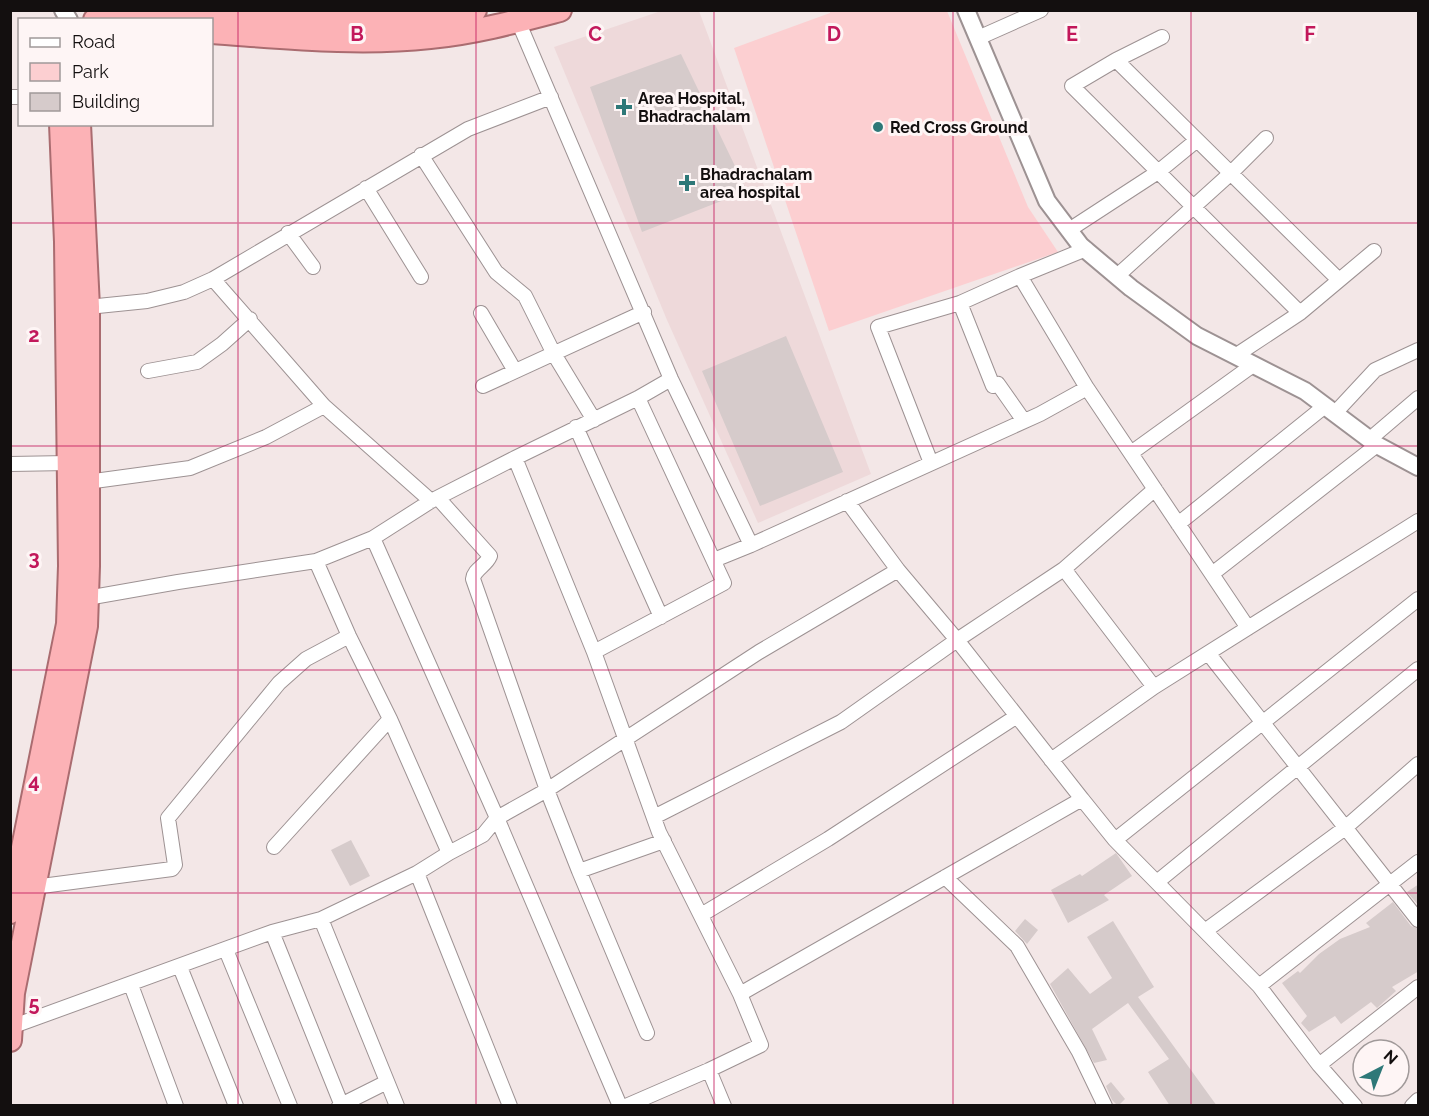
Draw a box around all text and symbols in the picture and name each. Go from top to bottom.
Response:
legend [18,18,213,126]
text: B [350,22,364,46]
text: C [588,22,602,46]
text: D [827,22,841,46]
text: E [1066,22,1078,46]
text: F [1304,22,1316,46]
text: Road [72,31,115,52]
text: Park [72,61,109,82]
place label: Area Hospital, Bhadrachalam [638,89,750,126]
text: Building [72,91,140,112]
marker: Area Hospital, Bhadrachalam [615,98,633,116]
place label: Red Cross Ground [890,118,1028,137]
marker: Red Cross Ground [871,120,885,134]
place label: Bhadrachalam area hospital [700,165,812,202]
marker: Bhadrachalam area hospital [678,174,696,192]
text: 2 [28,323,40,347]
text: 3 [28,546,40,570]
text: 4 [28,769,40,793]
text: 5 [28,992,40,1016]
north arrow [1351,1038,1411,1098]
text: N [1380,1046,1402,1068]

